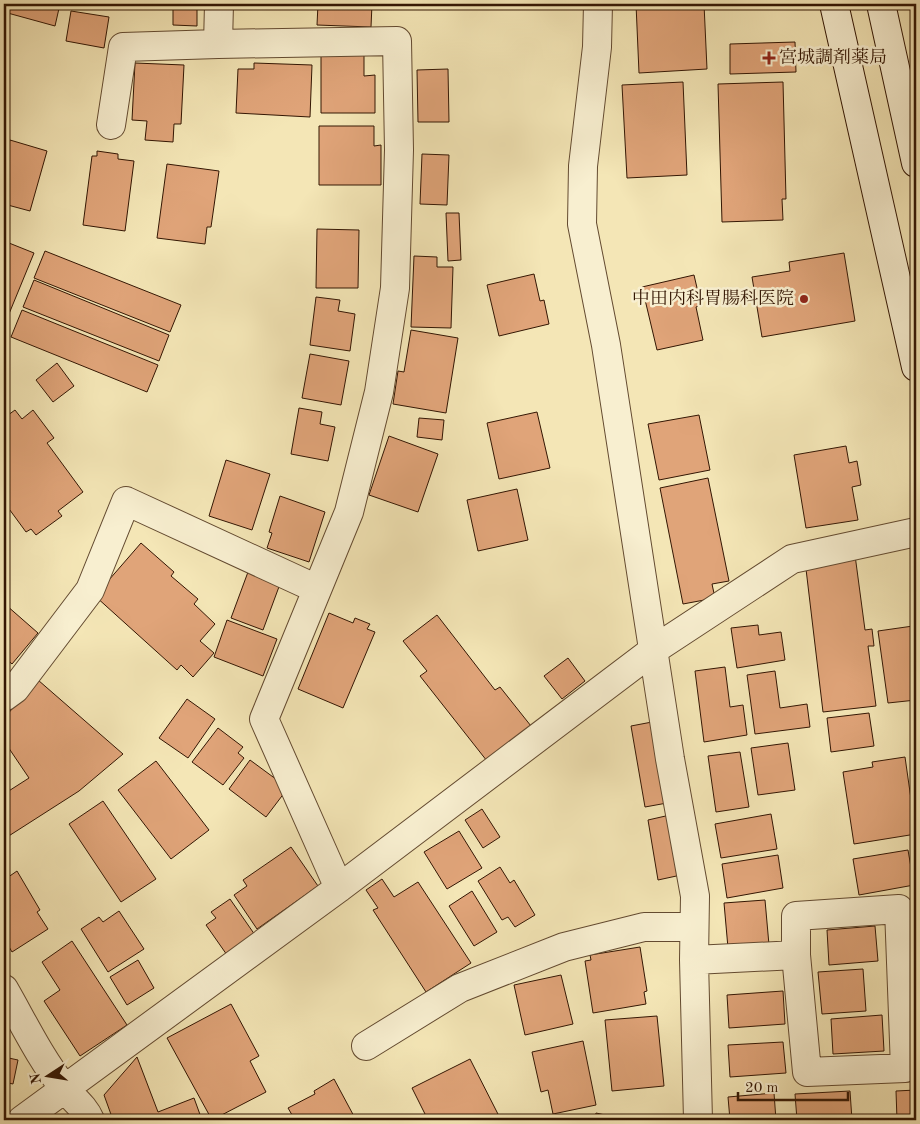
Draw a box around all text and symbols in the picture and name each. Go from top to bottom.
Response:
place label: 宮城調剤薬局 [779,47,887,67]
marker: 宮城調剤薬局 [763,52,775,64]
place label: 中田内科胃腸科医院 [632,288,794,308]
marker: 中田内科胃腸科医院 [798,293,810,305]
north arrow [22,1052,72,1102]
scale bar [738,1069,848,1101]
text: N [28,1072,44,1085]
text: 20 m [745,1081,779,1096]

